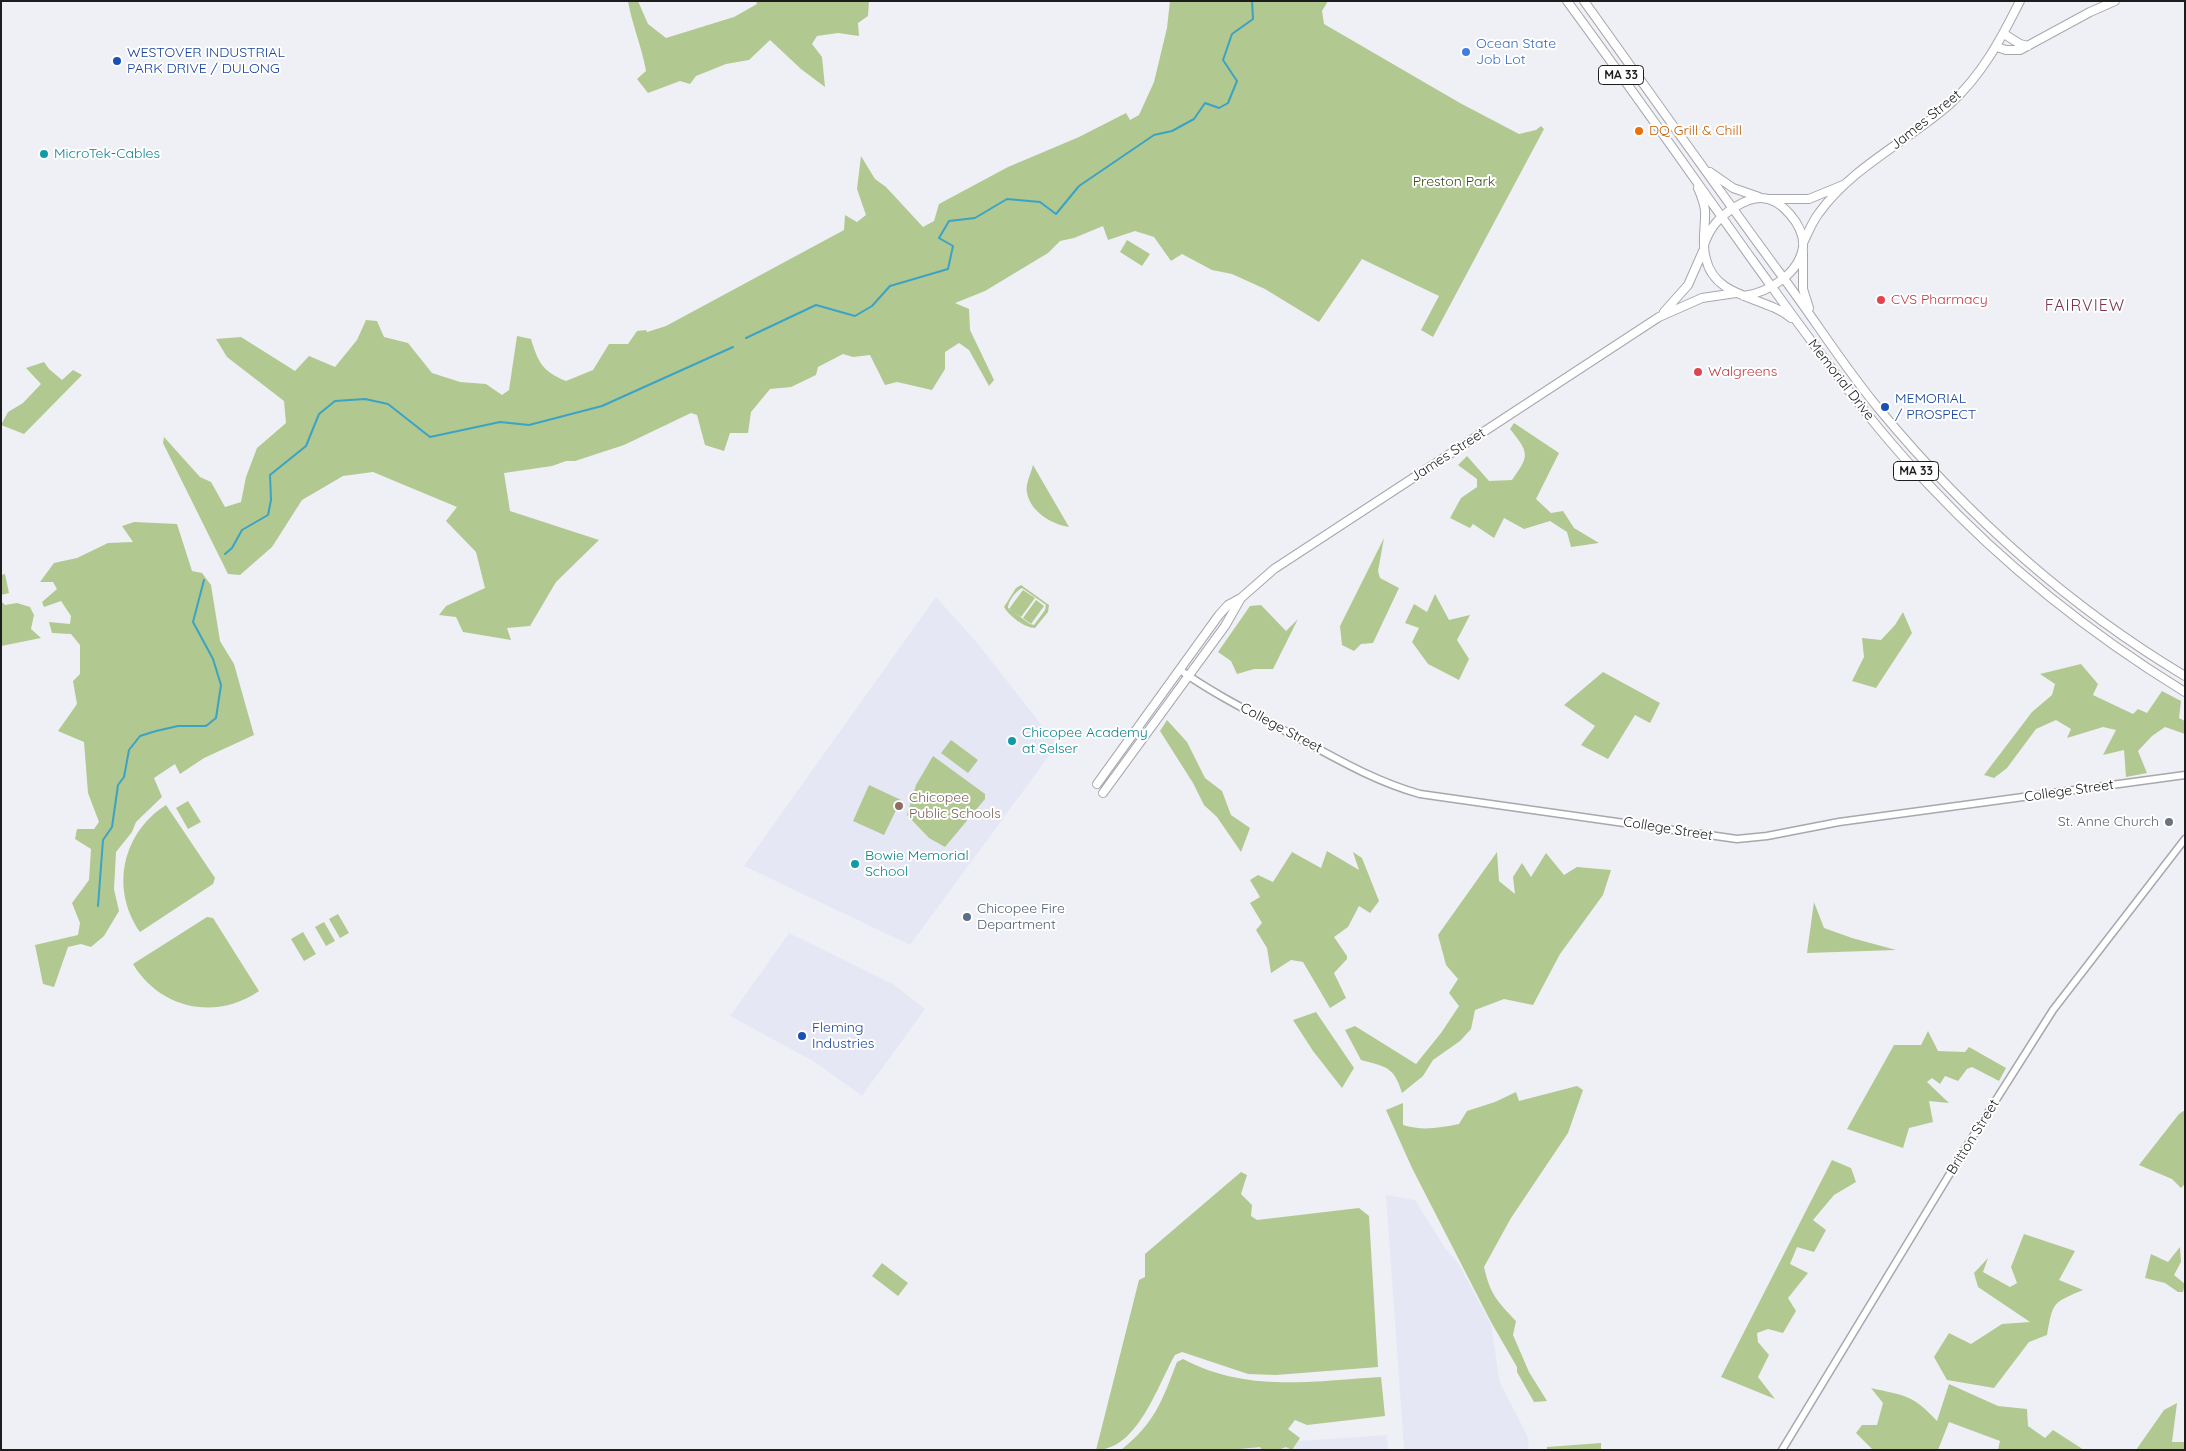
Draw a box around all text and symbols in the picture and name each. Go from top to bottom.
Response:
place label: Ocean State Job Lot [1476,36,1556,68]
place label: WESTOVER INDUSTRIAL PARK DRIVE / DULONG [127,45,285,78]
marker: Ocean State Job Lot [1460,46,1472,58]
marker: WESTOVER INDUSTRIAL PARK DRIVE / DULONG [111,55,123,67]
road number: MA 33 [1598,66,1644,84]
street label: James Street [1887,86,1965,154]
place label: DQ Grill & Chill [1649,123,1742,139]
marker: DQ Grill & Chill [1633,125,1645,137]
place label: MicroTek-Cables [54,146,160,162]
marker: MicroTek-Cables [38,148,50,160]
park label: Preston Park [1413,174,1495,190]
place label: CVS Pharmacy [1891,292,1988,308]
marker: CVS Pharmacy [1875,294,1887,306]
district label: FAIRVIEW [2044,296,2126,316]
street label: Memorial Drive [1804,336,1878,424]
place label: Walgreens [1708,364,1777,380]
marker: Walgreens [1692,366,1704,378]
place label: MEMORIAL / PROSPECT [1895,391,1976,424]
marker: MEMORIAL / PROSPECT [1879,401,1891,413]
street label: James Street [1407,425,1489,485]
road number: MA 33 [1894,462,1938,481]
street label: College Street [1237,699,1325,757]
place label: Chicopee Academy at Selser [1022,725,1148,758]
marker: Chicopee Academy at Selser [1006,735,1018,747]
street label: College Street [2023,776,2115,806]
place label: Chicopee Public Schools [909,790,1001,822]
marker: Chicopee Public Schools [893,800,905,812]
street label: College Street [1622,814,1714,844]
place label: St. Anne Church [2058,814,2159,830]
marker: St. Anne Church [2163,816,2175,828]
place label: Bowie Memorial School [865,848,969,880]
marker: Bowie Memorial School [849,858,861,870]
place label: Chicopee Fire Department [977,901,1065,934]
marker: Chicopee Fire Department [961,911,973,923]
place label: Fleming Industries [812,1020,874,1052]
marker: Fleming Industries [796,1030,808,1042]
street label: Britton Street [1943,1096,2003,1178]

